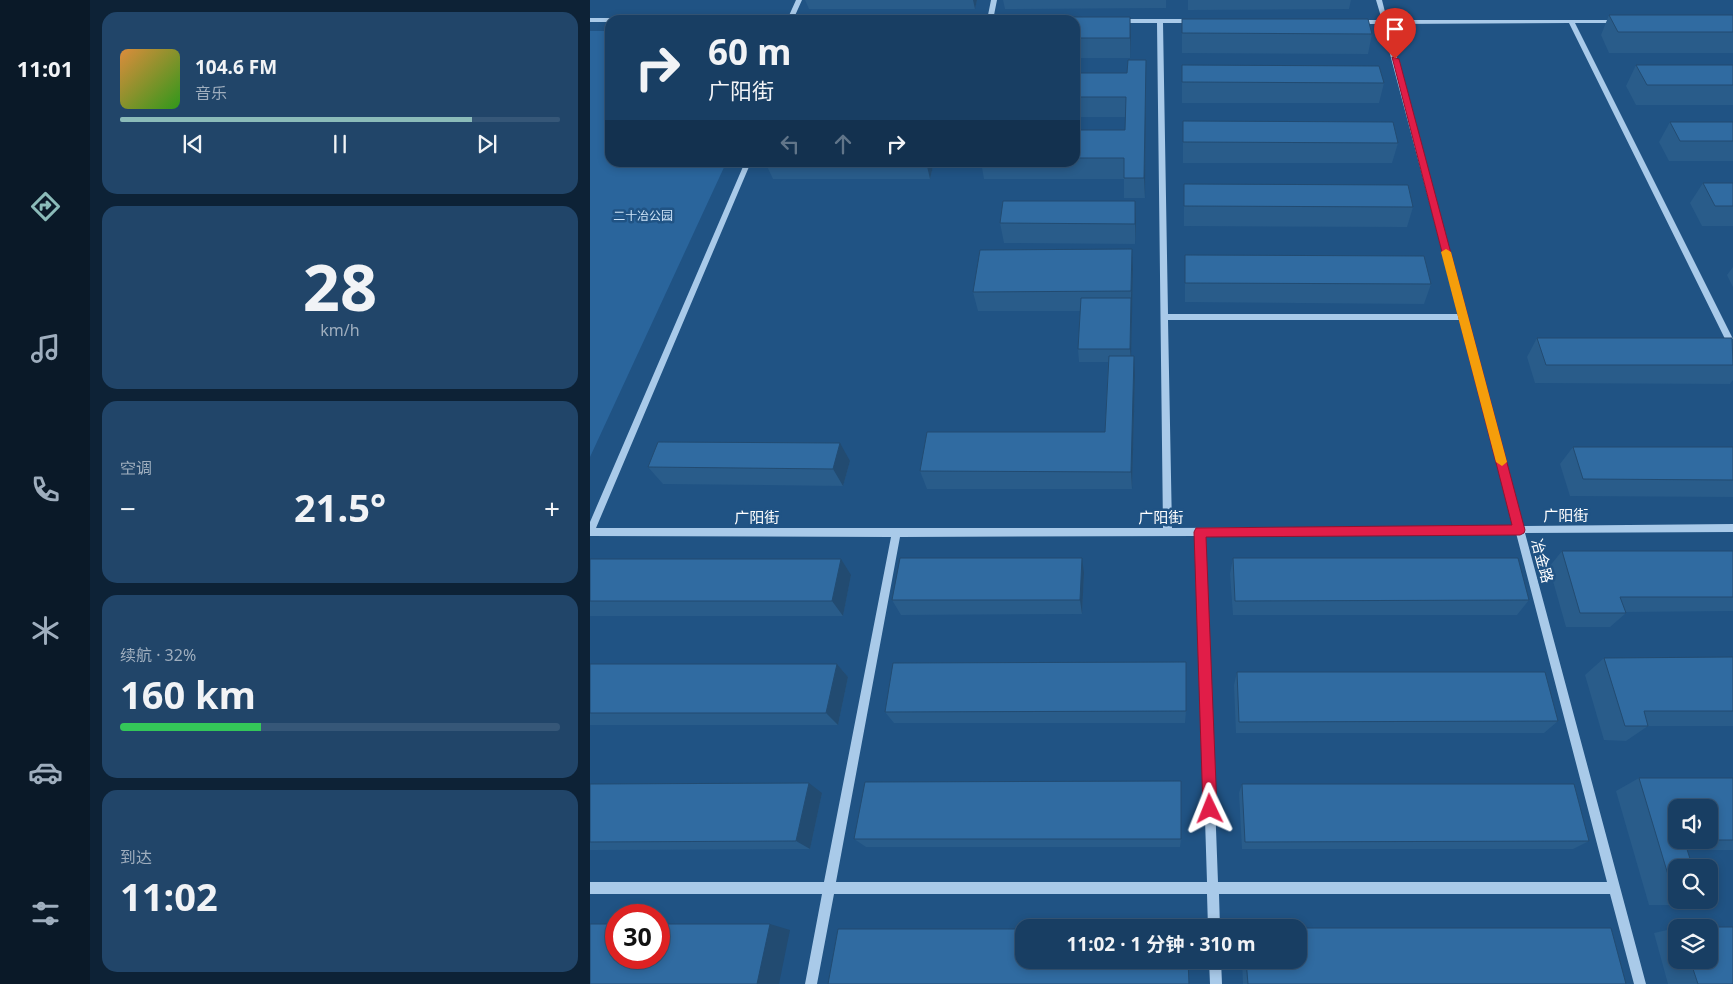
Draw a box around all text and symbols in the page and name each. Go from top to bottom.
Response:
pin [1374,8,1416,59]
icon: arrive [1381,15,1409,43]
text: 60 m [708,28,791,75]
icon: right [625,35,690,100]
text: 11:01 [17,53,73,83]
text: 104.6 FM [195,54,277,80]
text: 广阳街 [708,75,774,105]
text: 音乐 [195,82,227,104]
icon: previous [179,130,207,158]
icon: pause [326,130,354,158]
icon: next [473,130,501,158]
icon: left [776,130,804,158]
icon: ahead [829,130,857,158]
icon: right [882,130,910,158]
icon: directions [28,189,63,224]
park label: 二十冶公园 [613,207,673,224]
text: 28 [303,242,377,330]
text: km/h [320,319,360,341]
icon: music [28,331,63,366]
text: 空调 [120,457,152,479]
icon: phone [28,472,63,507]
text: 21.5° [294,481,386,533]
text: − [120,489,136,527]
text: + [544,489,560,527]
street label: 广阳街 [1543,505,1589,525]
street label: 广阳街 [734,507,780,527]
street label: 广阳街 [1138,507,1184,527]
street label: 冶金路 [1527,536,1558,585]
icon: climate [28,613,63,648]
text: 续航 · 32% [120,644,196,666]
text: 160 km [120,668,256,720]
icon: car [28,755,63,790]
position arrow [1183,782,1235,834]
map controls [1668,799,1718,969]
button: sound [1668,799,1718,849]
text: 到达 [120,846,152,868]
button: search [1668,859,1718,909]
text: 11:02 [120,870,218,922]
icon: filters [28,896,63,931]
speed limit sign: 30 [605,904,670,969]
button: layers [1668,919,1718,969]
text: 11:02 · 1 分钟 · 310 m [1066,931,1256,957]

